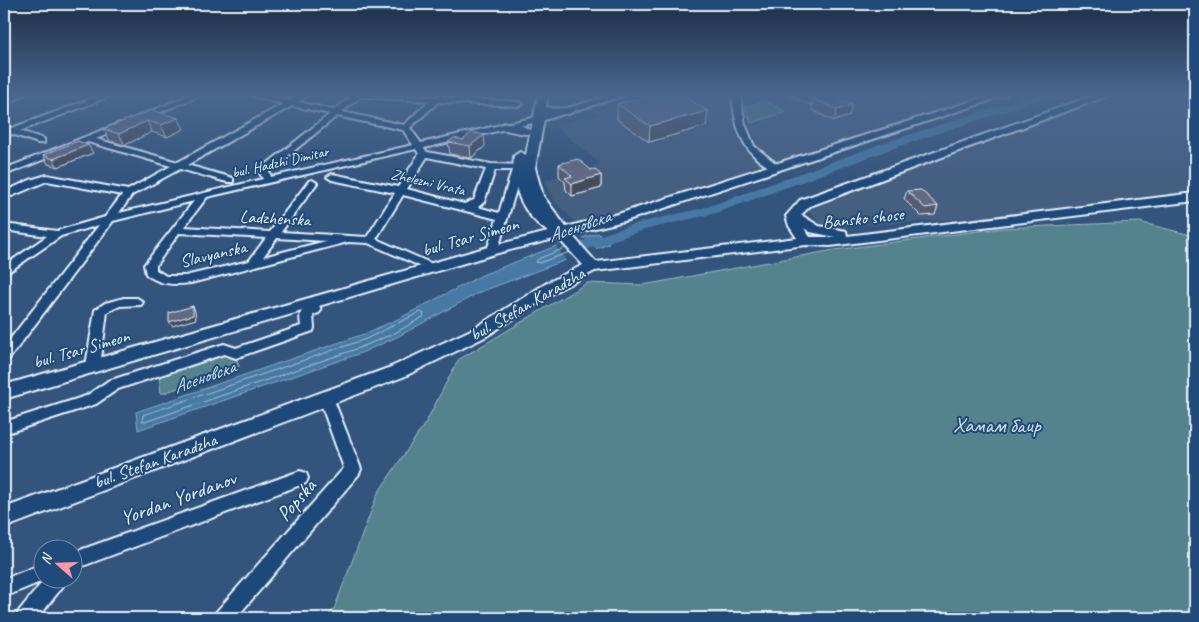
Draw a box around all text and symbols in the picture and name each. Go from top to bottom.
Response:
street label: bul. Hadzhi Dimitar [230,142,332,183]
street label: Zhelezni Vrata [389,165,468,200]
water label: Асеновска [545,203,616,248]
street label: Bansko shose [821,203,906,233]
street label: Ladzhenska [239,205,312,231]
street label: bul. Tsar Simeon [419,212,522,261]
street label: Slavyanska [178,235,250,272]
street label: bul. Stefan Karadzha [466,261,590,346]
street label: bul. Tsar Simeon [30,324,133,373]
water label: Асеновска [170,354,241,399]
park label: Хамам баир [953,412,1042,438]
street label: bul. Stefan Karadzha [90,428,221,493]
street label: Yordan Yordanov [117,464,241,531]
street label: Popska [271,472,322,527]
north arrow [32,540,82,590]
text: N [37,551,57,567]

